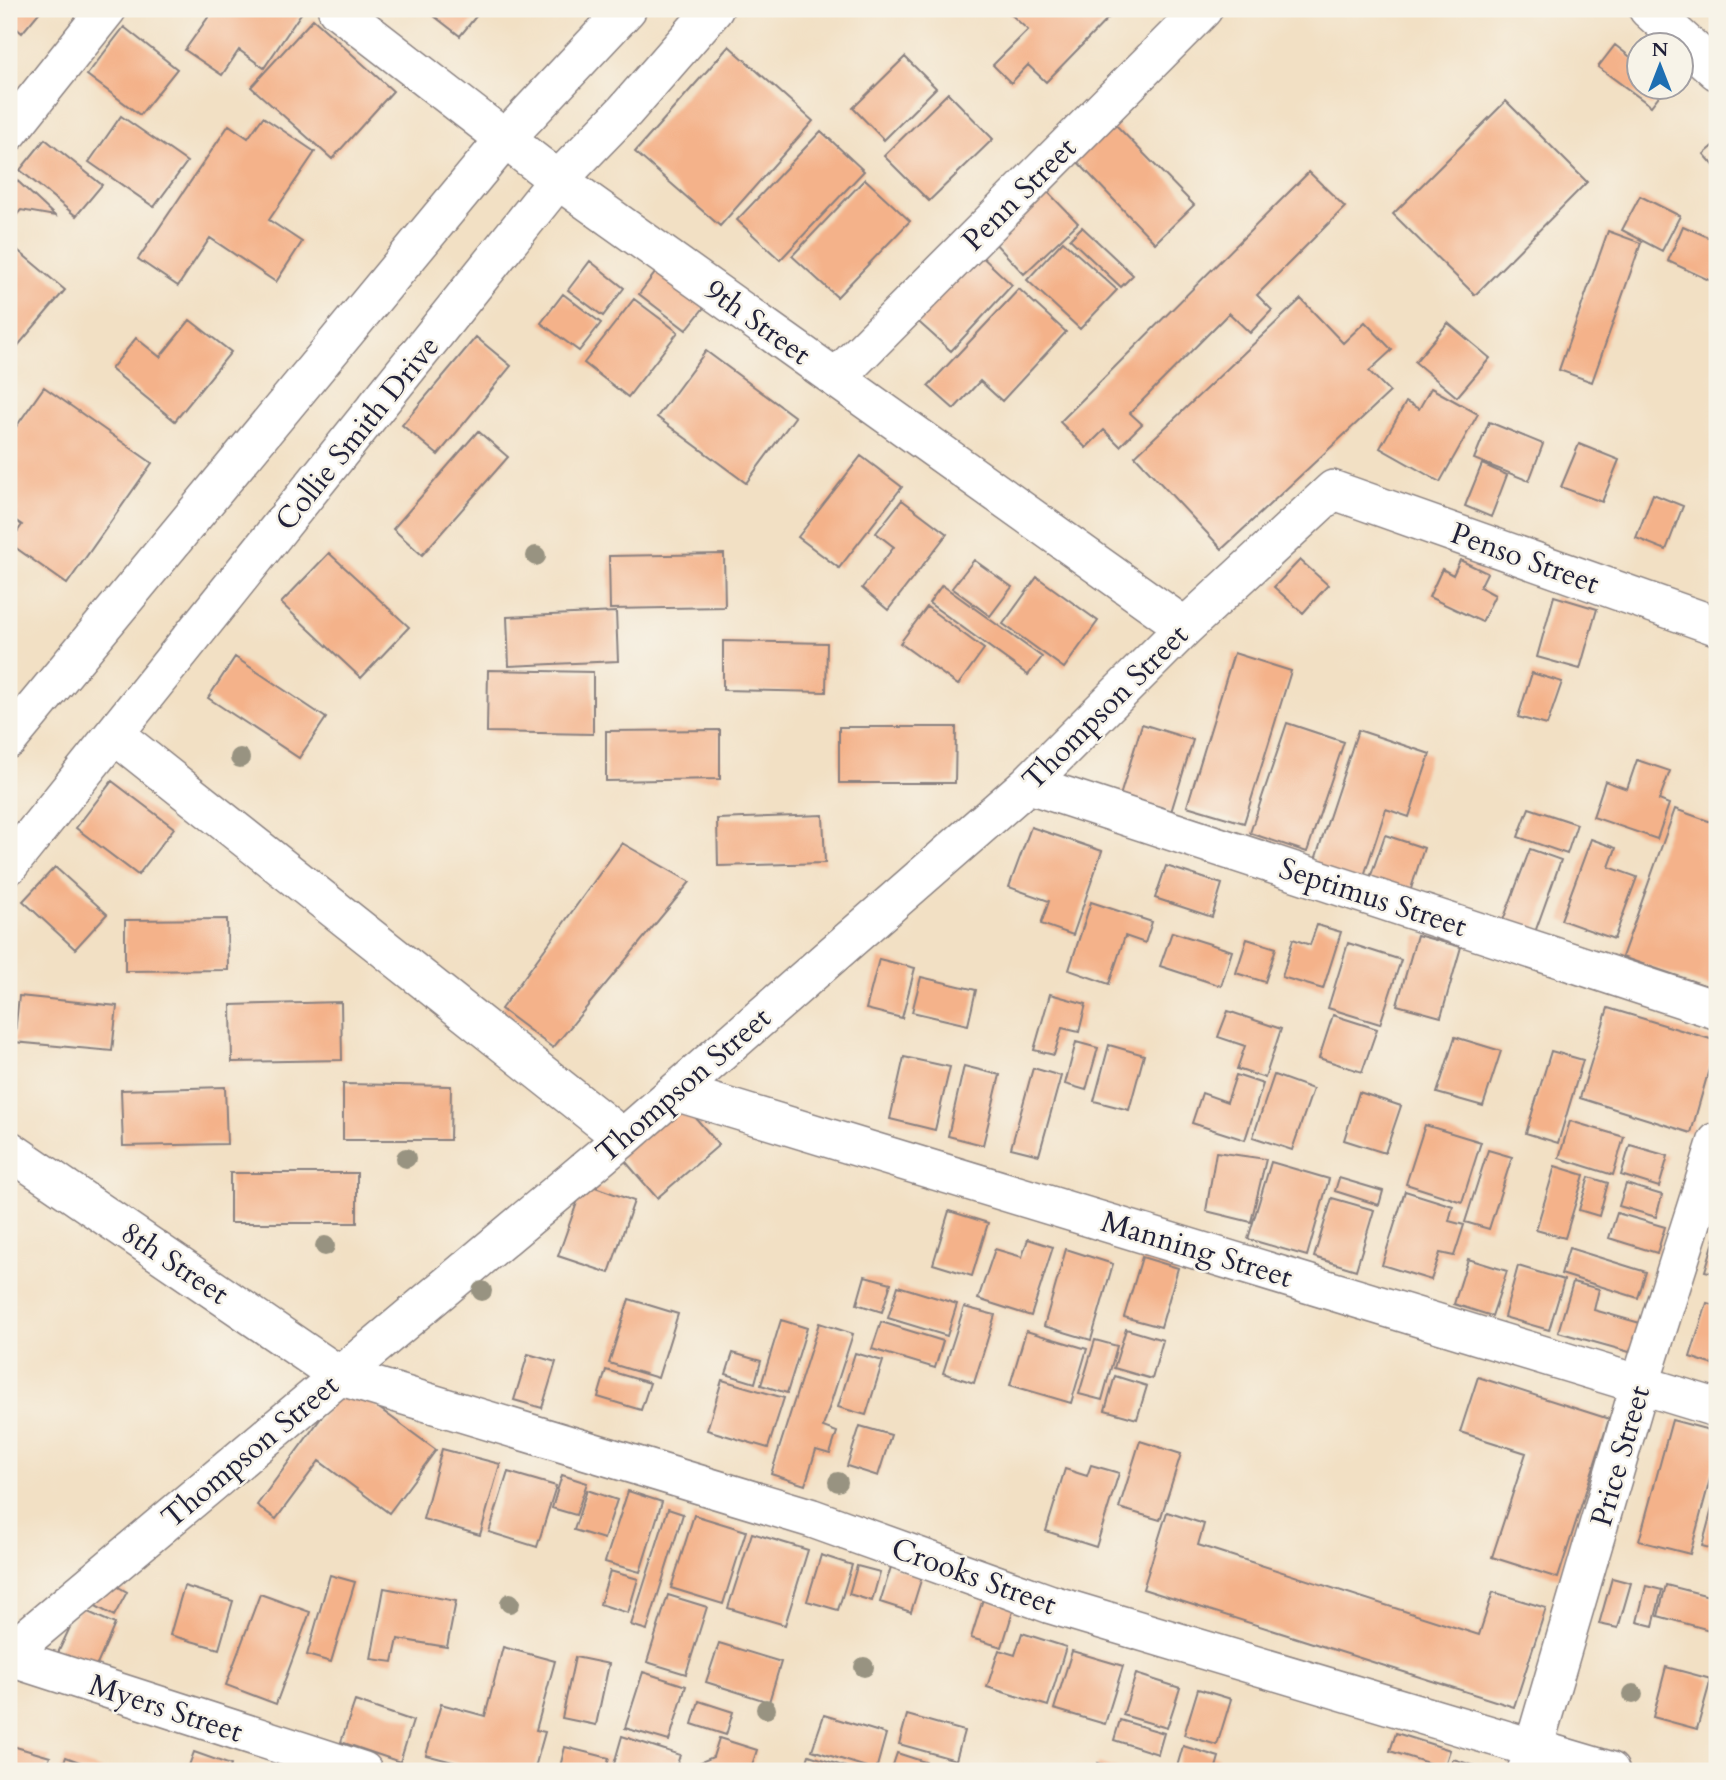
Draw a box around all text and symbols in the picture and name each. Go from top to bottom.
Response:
north arrow [1624,32,1694,102]
text: N [1652,37,1669,63]
street label: Penn Street [953,128,1086,260]
street label: 9th Street [696,270,819,375]
street label: Collie Smith Drive [266,327,449,539]
street label: Penso Street [1445,513,1605,604]
street label: Thompson Street [1013,615,1198,799]
street label: Septimus Street [1274,848,1472,947]
street label: Thompson Street [587,998,780,1173]
street label: Manning Street [1096,1201,1298,1298]
street label: 8th Street [113,1212,237,1315]
street label: Thompson Street [153,1365,348,1538]
street label: Price Street [1581,1380,1660,1531]
street label: Crooks Street [886,1528,1062,1625]
street label: Myers Street [84,1664,248,1753]

